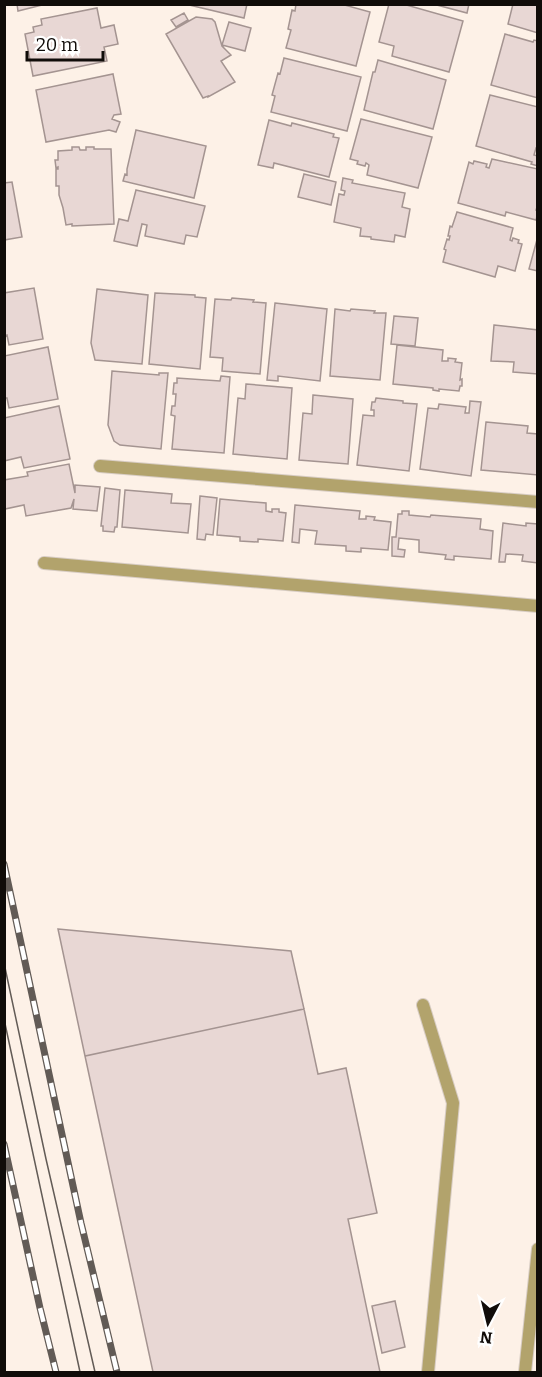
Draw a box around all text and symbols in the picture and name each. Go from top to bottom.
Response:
scale bar [27,24,104,62]
text: 20 m [36,34,78,56]
north arrow [458,1293,518,1353]
text: N [479,1327,494,1348]

